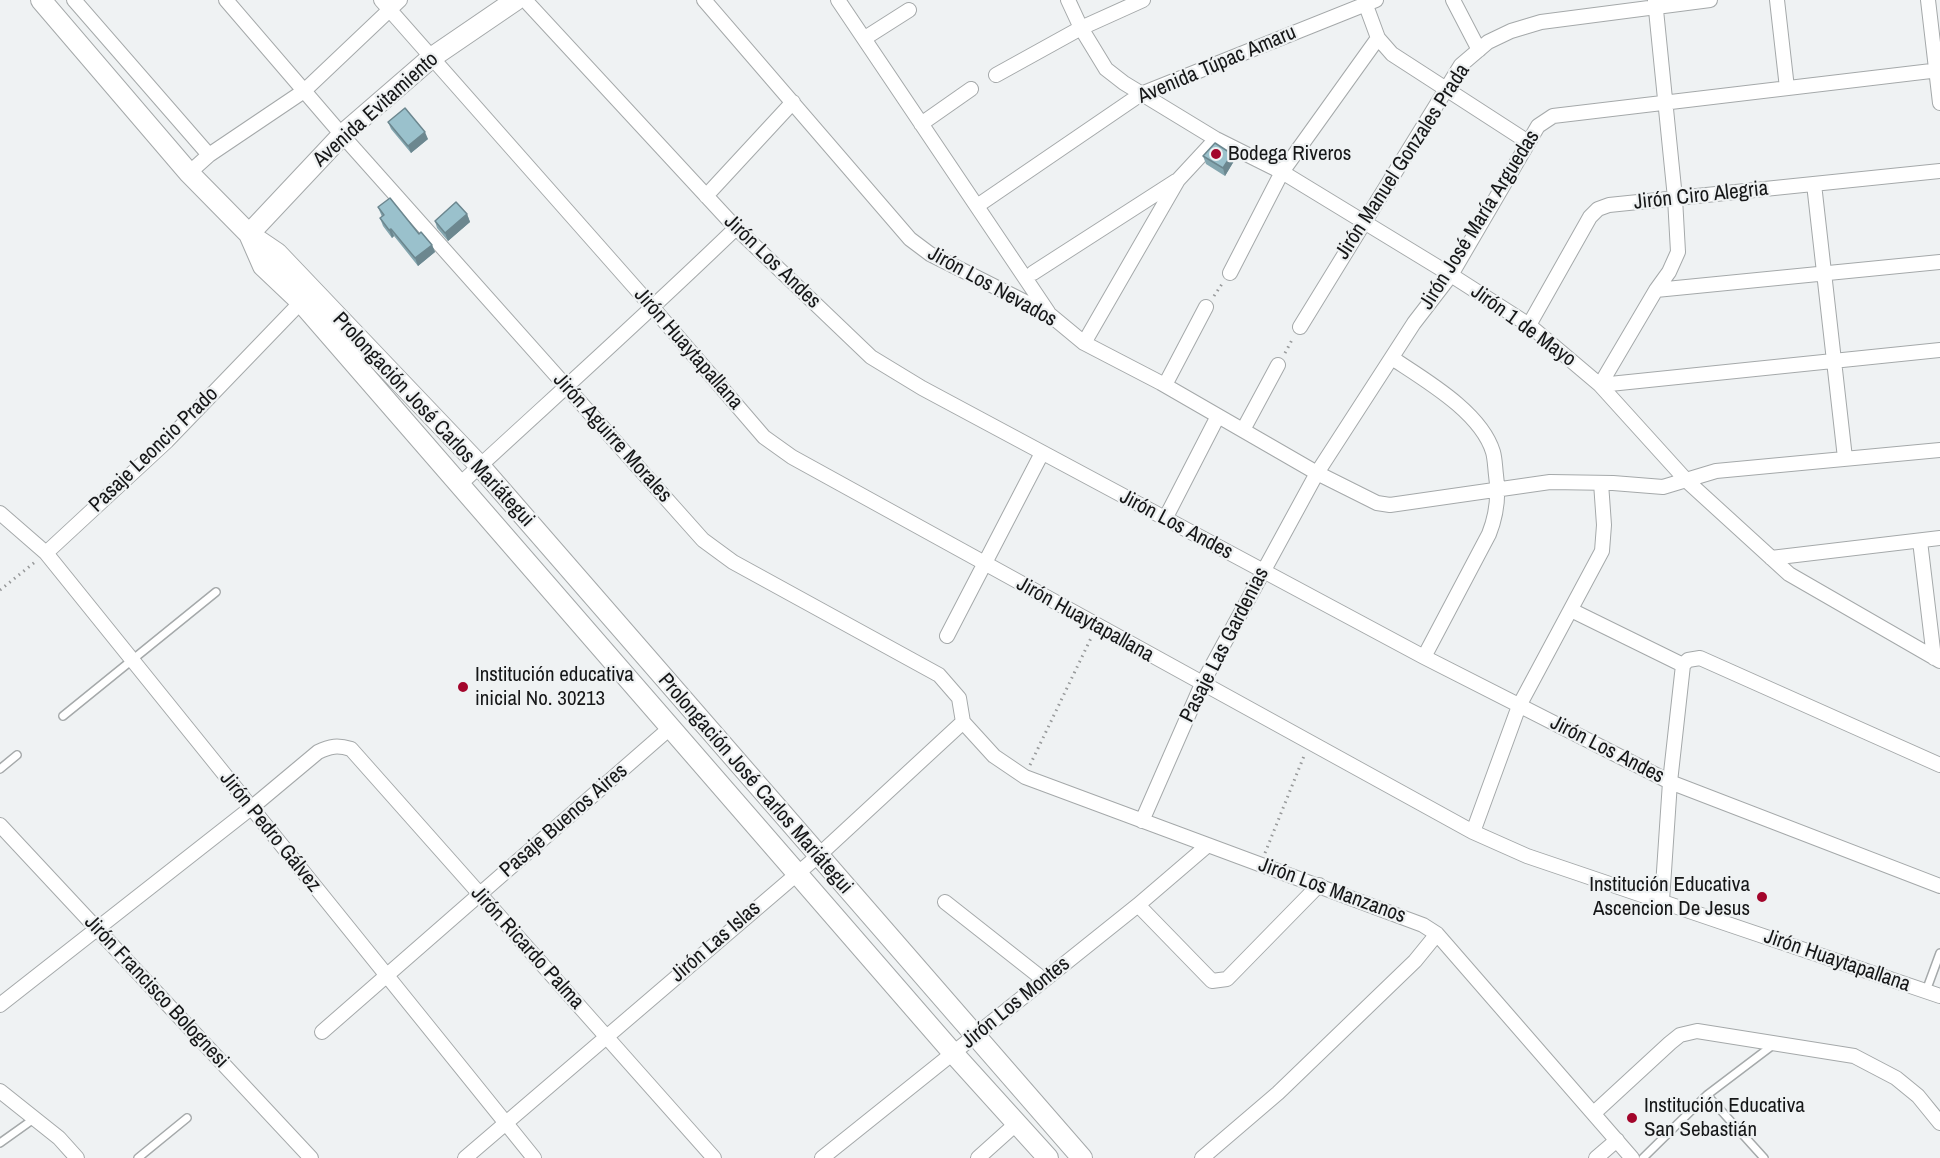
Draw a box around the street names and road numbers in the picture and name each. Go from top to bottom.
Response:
street label: Avenida Túpac Amaru [1134,20,1300,110]
street label: Avenida Evitamiento [308,47,444,173]
street label: Jirón Manuel Gonzales Prada [1330,60,1476,264]
street label: Jirón José María Arguedas [1415,126,1545,314]
street label: Jirón Ciro Alegria [1633,176,1769,216]
street label: Jirón Los Andes [718,210,826,314]
street label: Jirón Los Nevados [923,241,1061,333]
street label: Jirón 1 de Mayo [1466,280,1580,372]
street label: Jirón Huaytapallana [628,283,748,415]
street label: Prolongación José Carlos Mariátegui [327,307,539,533]
street label: Jirón Aguirre Morales [547,368,677,508]
street label: Pasaje Leoncio Prado [84,382,224,518]
street label: Jirón Los Andes [1115,485,1237,565]
street label: Pasaje Las Gardenias [1175,563,1275,727]
street label: Jirón Huaytapallana [1012,572,1158,668]
street label: Prolongación José Carlos Mariátegui [652,668,858,900]
street label: Jirón Los Andes [1546,711,1668,789]
street label: Pasaje Buenos Aires [495,759,633,883]
street label: Jirón Pedro Gálvez [214,767,326,897]
street label: Jirón Los Manzanos [1255,853,1409,929]
street label: Jirón Ricardo Palma [465,881,589,1015]
street label: Jirón Las Islas [666,896,766,988]
street label: Jirón Francisco Bolognesi [79,910,233,1074]
street label: Jirón Huaytapallana [1760,924,1914,998]
street label: Jirón Los Montes [957,952,1075,1054]

